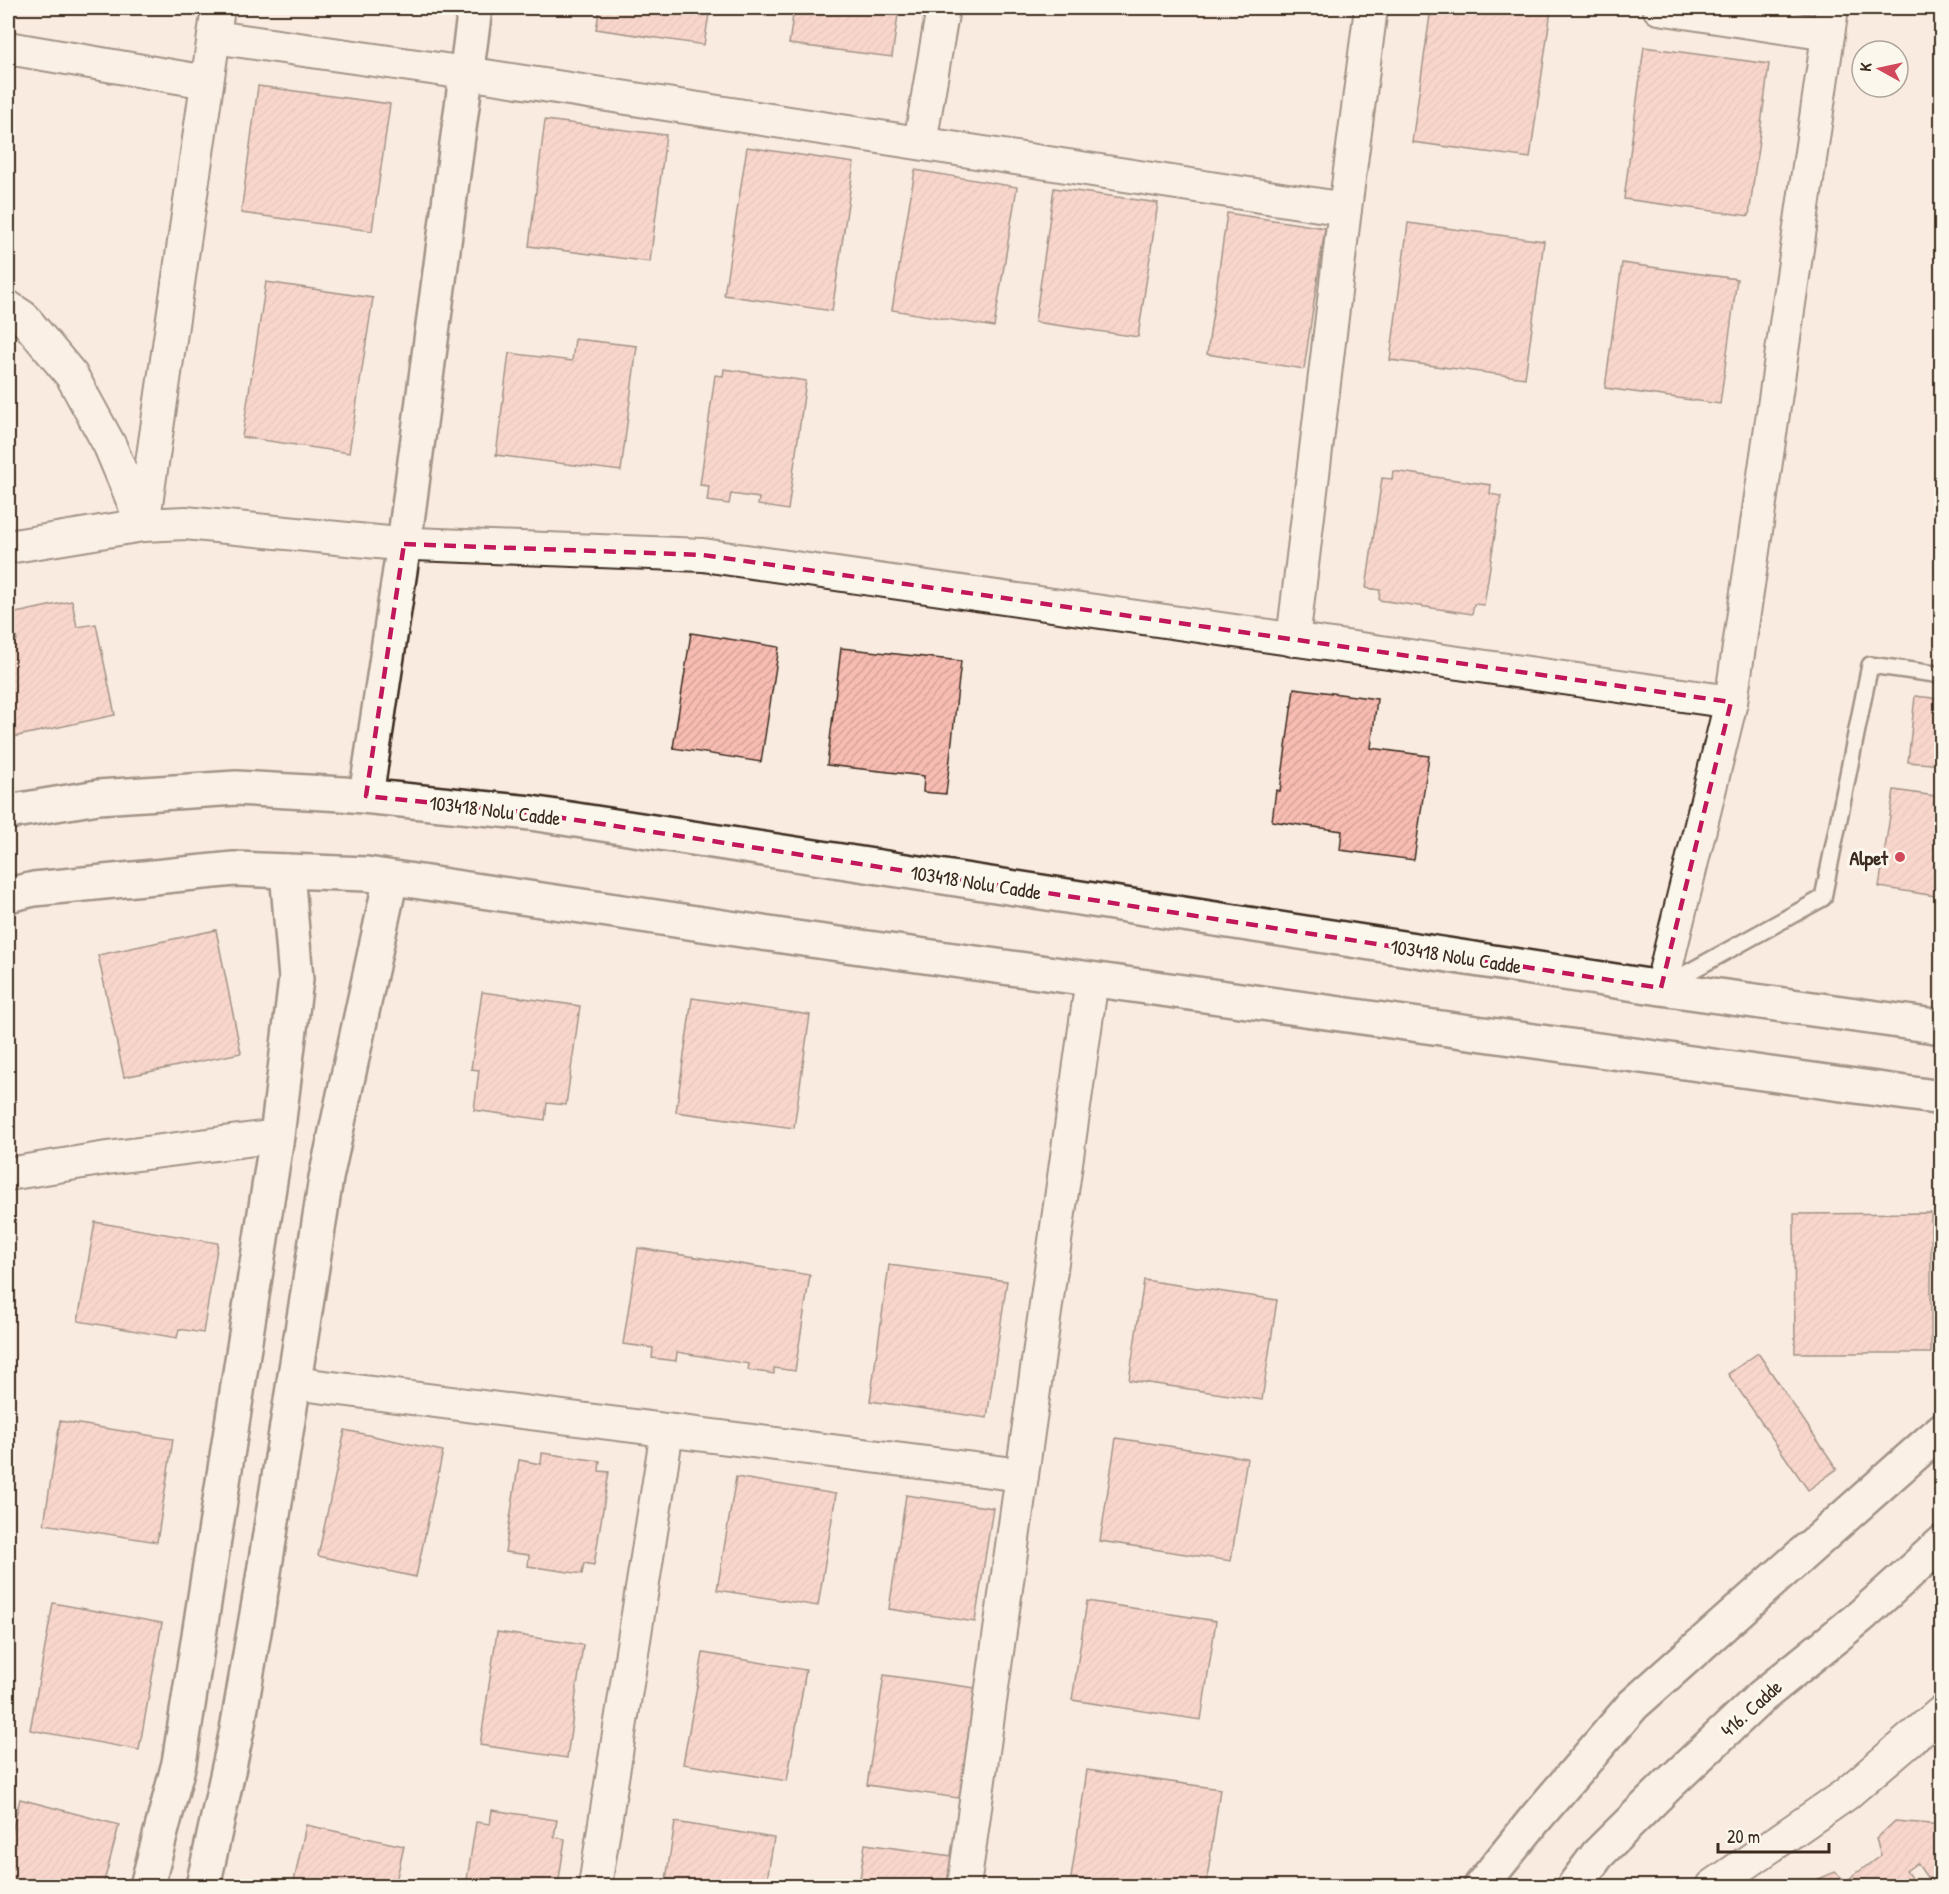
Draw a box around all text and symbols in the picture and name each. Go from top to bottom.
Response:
north arrow [1850,39,1910,99]
text: K [1854,61,1877,73]
street label: 103418 Nolu Cadde [428,789,562,831]
place label: Alpet [1850,844,1889,872]
marker: Alpet [1893,850,1907,864]
street label: 103418 Nolu Cadde [909,858,1043,906]
street label: 103418 Nolu Cadde [1389,932,1523,980]
street label: 416. Cadde [1714,1673,1788,1743]
scale bar [1718,1816,1829,1854]
text: 20 m [1727,1824,1760,1849]

